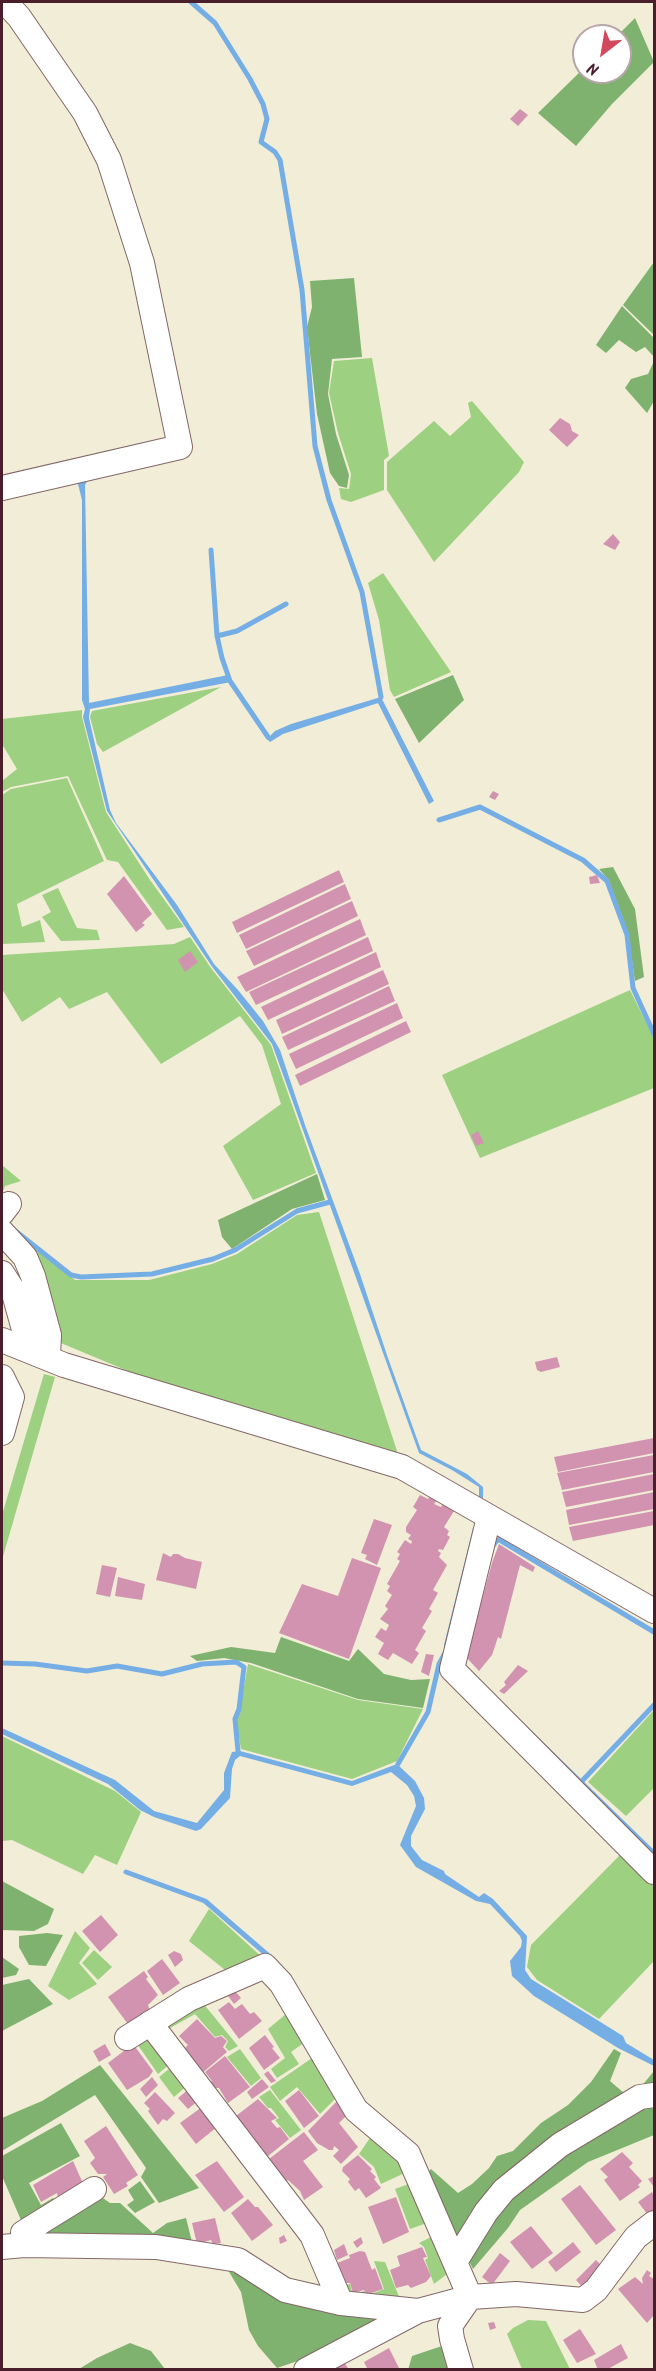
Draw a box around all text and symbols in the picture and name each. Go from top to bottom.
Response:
north arrow [572,24,632,84]
text: N [583,55,604,81]

